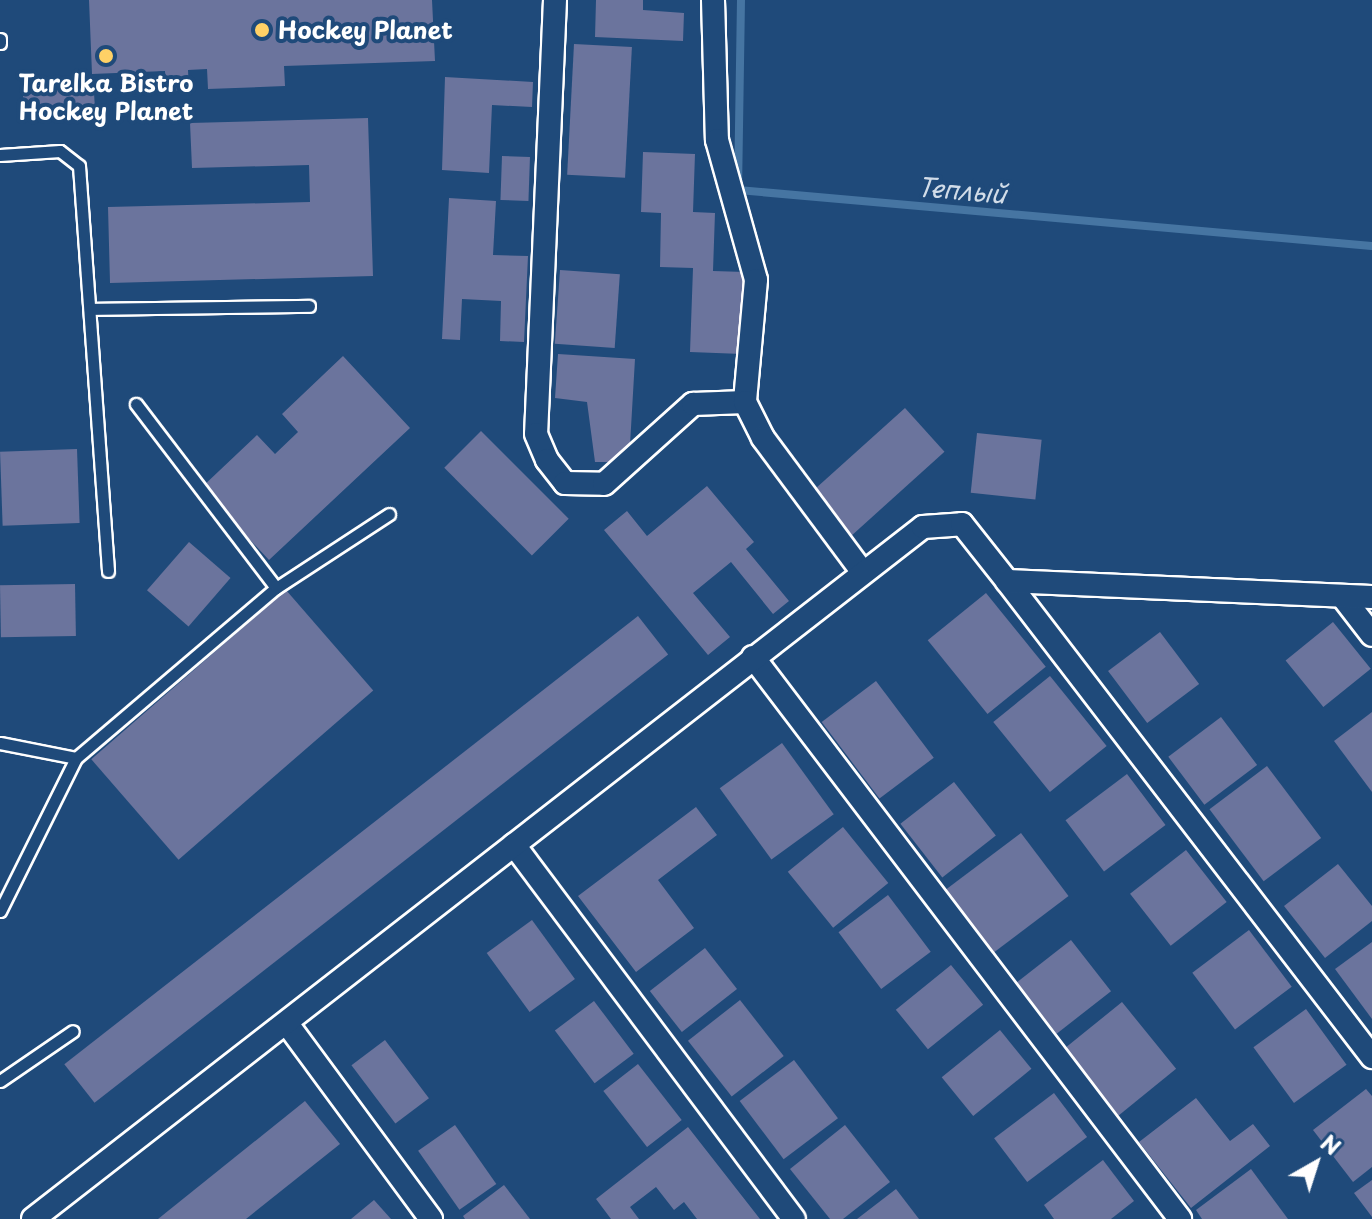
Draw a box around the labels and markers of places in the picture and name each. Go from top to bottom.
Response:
place label: Hockey Planet [278,16,454,44]
marker: Hockey Planet [253,21,271,39]
marker: Tarelka Bistro Hockey Planet [97,47,115,65]
place label: Tarelka Bistro Hockey Planet [18,69,194,125]

